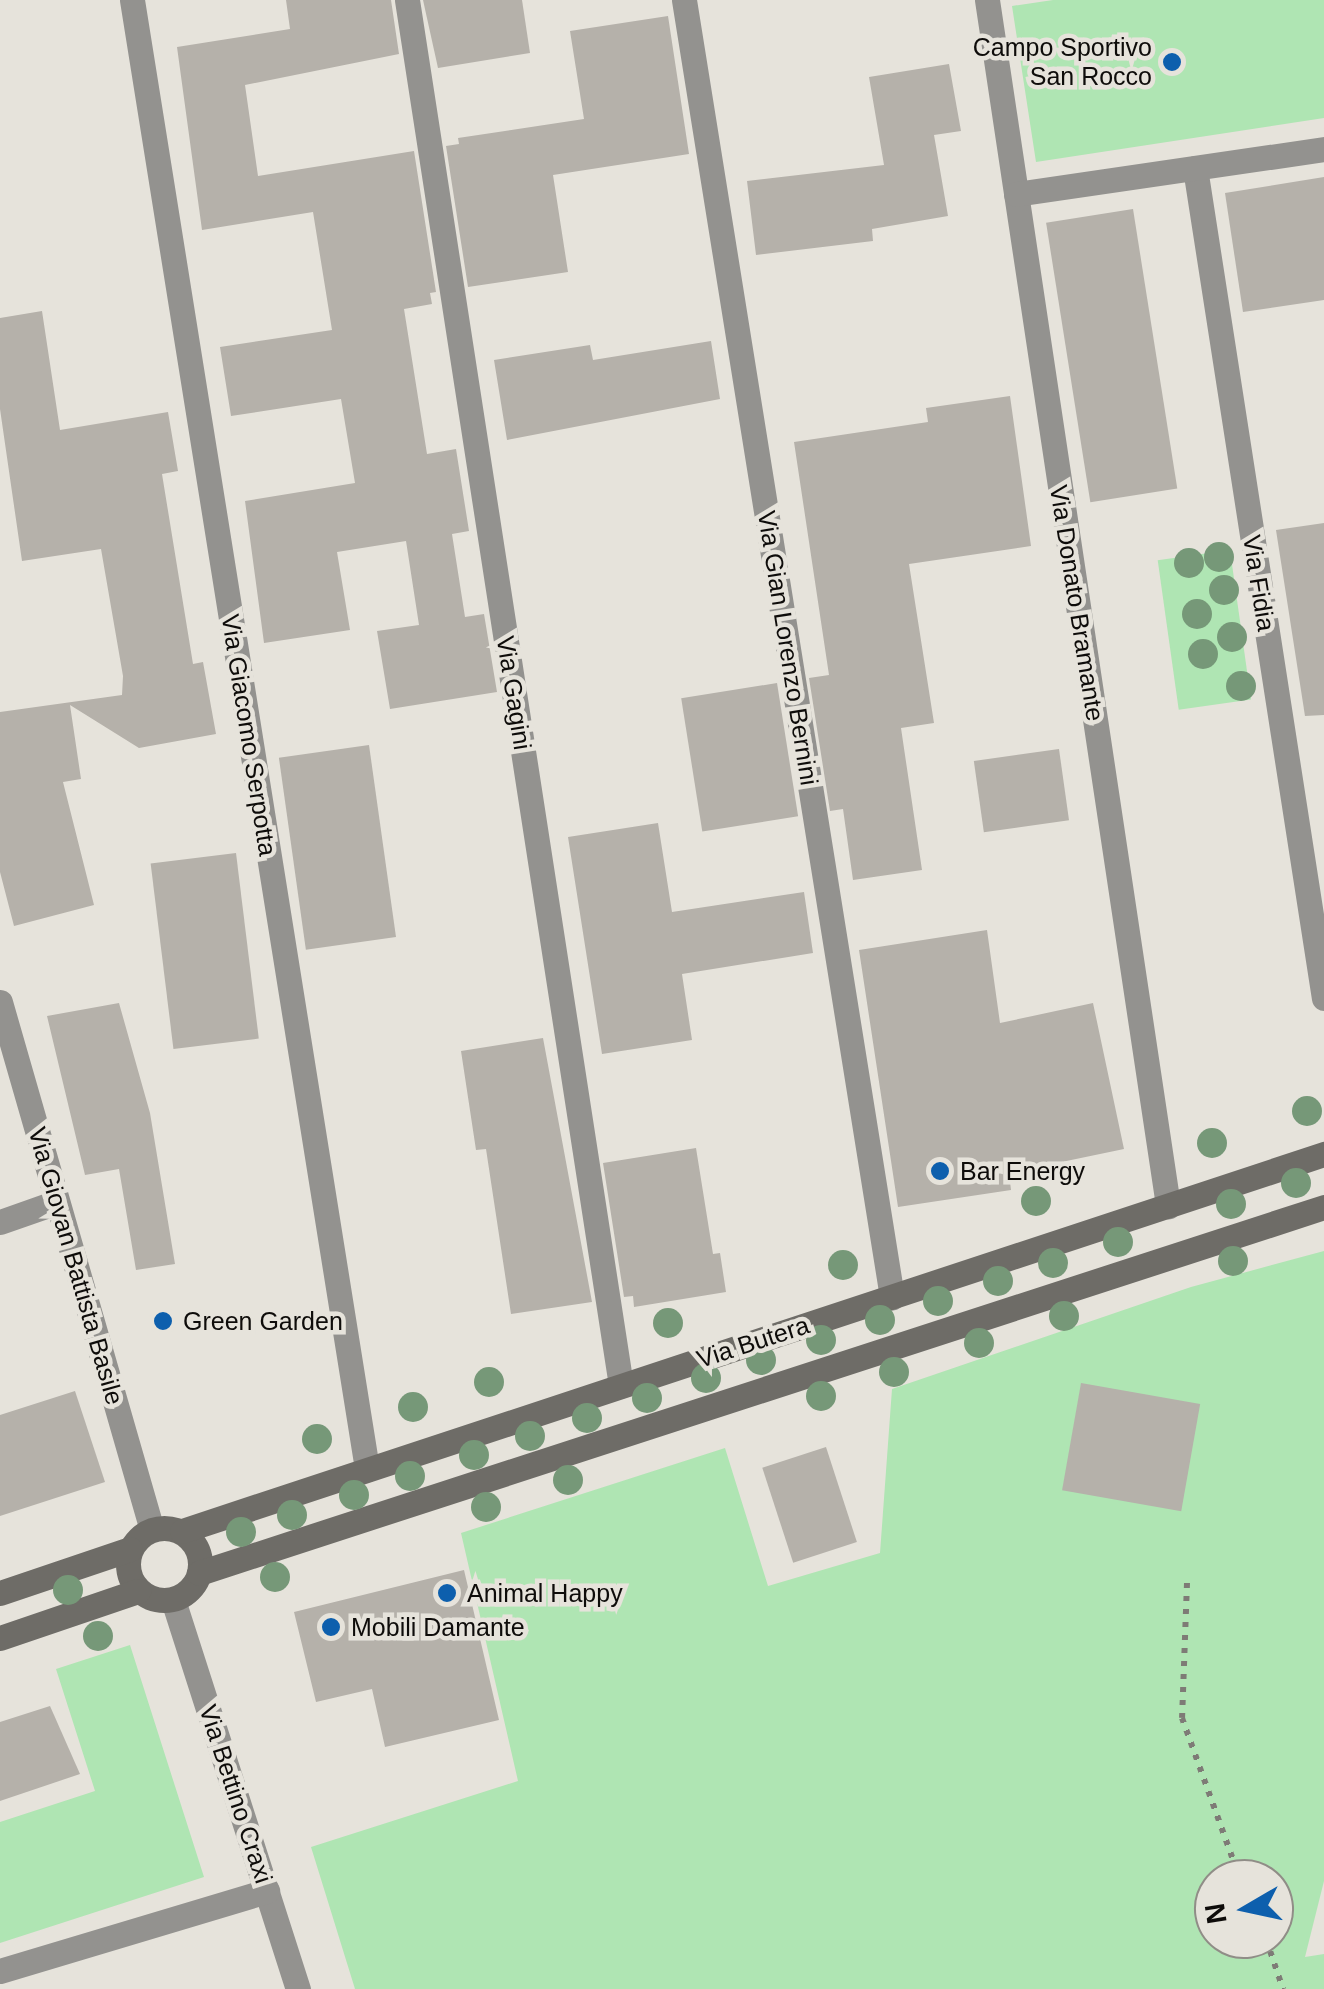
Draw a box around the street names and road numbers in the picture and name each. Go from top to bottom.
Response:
street label: Via Donato Bramante [1044,483,1110,723]
street label: Via Gian Lorenzo Bernini [751,509,825,787]
street label: Via Fidia [1237,533,1281,633]
street label: Via Giacomo Serpotta [215,612,283,858]
street label: Via Gagini [490,634,538,752]
street label: Via Giovan Battista Basile [22,1124,130,1408]
street label: Via Butera [693,1310,813,1374]
street label: Via Bettino Craxi [193,1701,279,1887]

